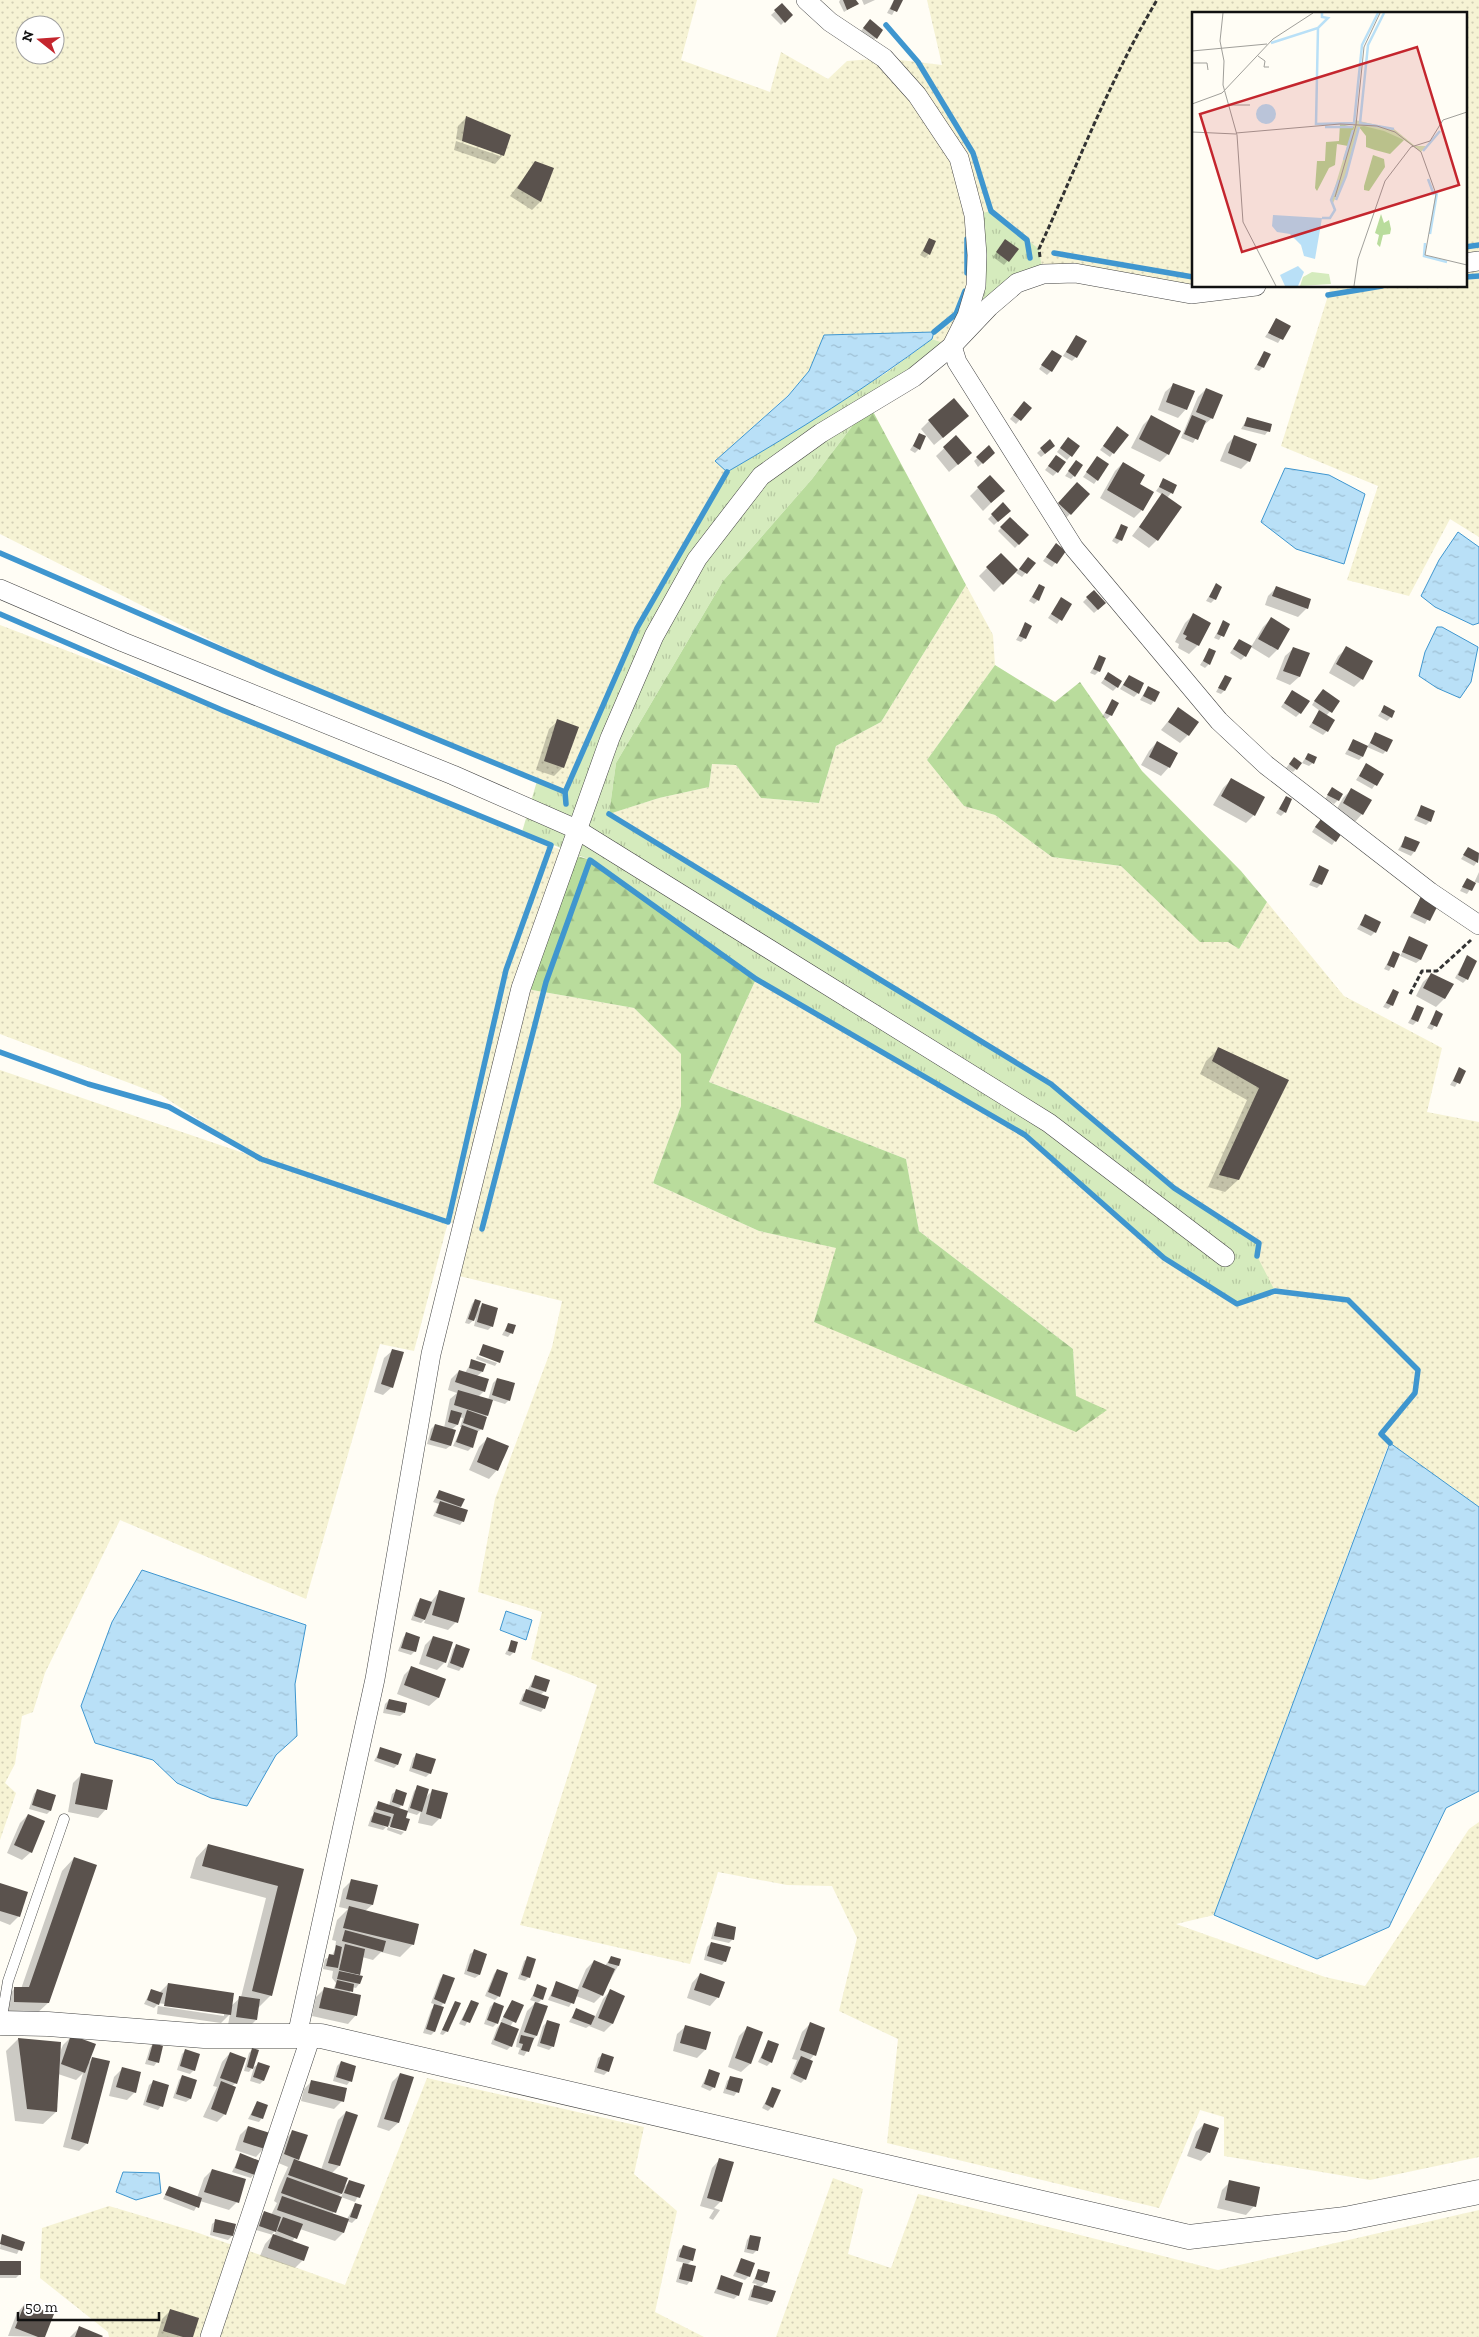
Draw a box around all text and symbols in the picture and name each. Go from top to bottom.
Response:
inset map [1192,12,1466,288]
north arrow [15,15,65,65]
text: N [18,28,38,44]
scale bar [18,2290,159,2322]
text: 50 m [25,2298,58,2316]

